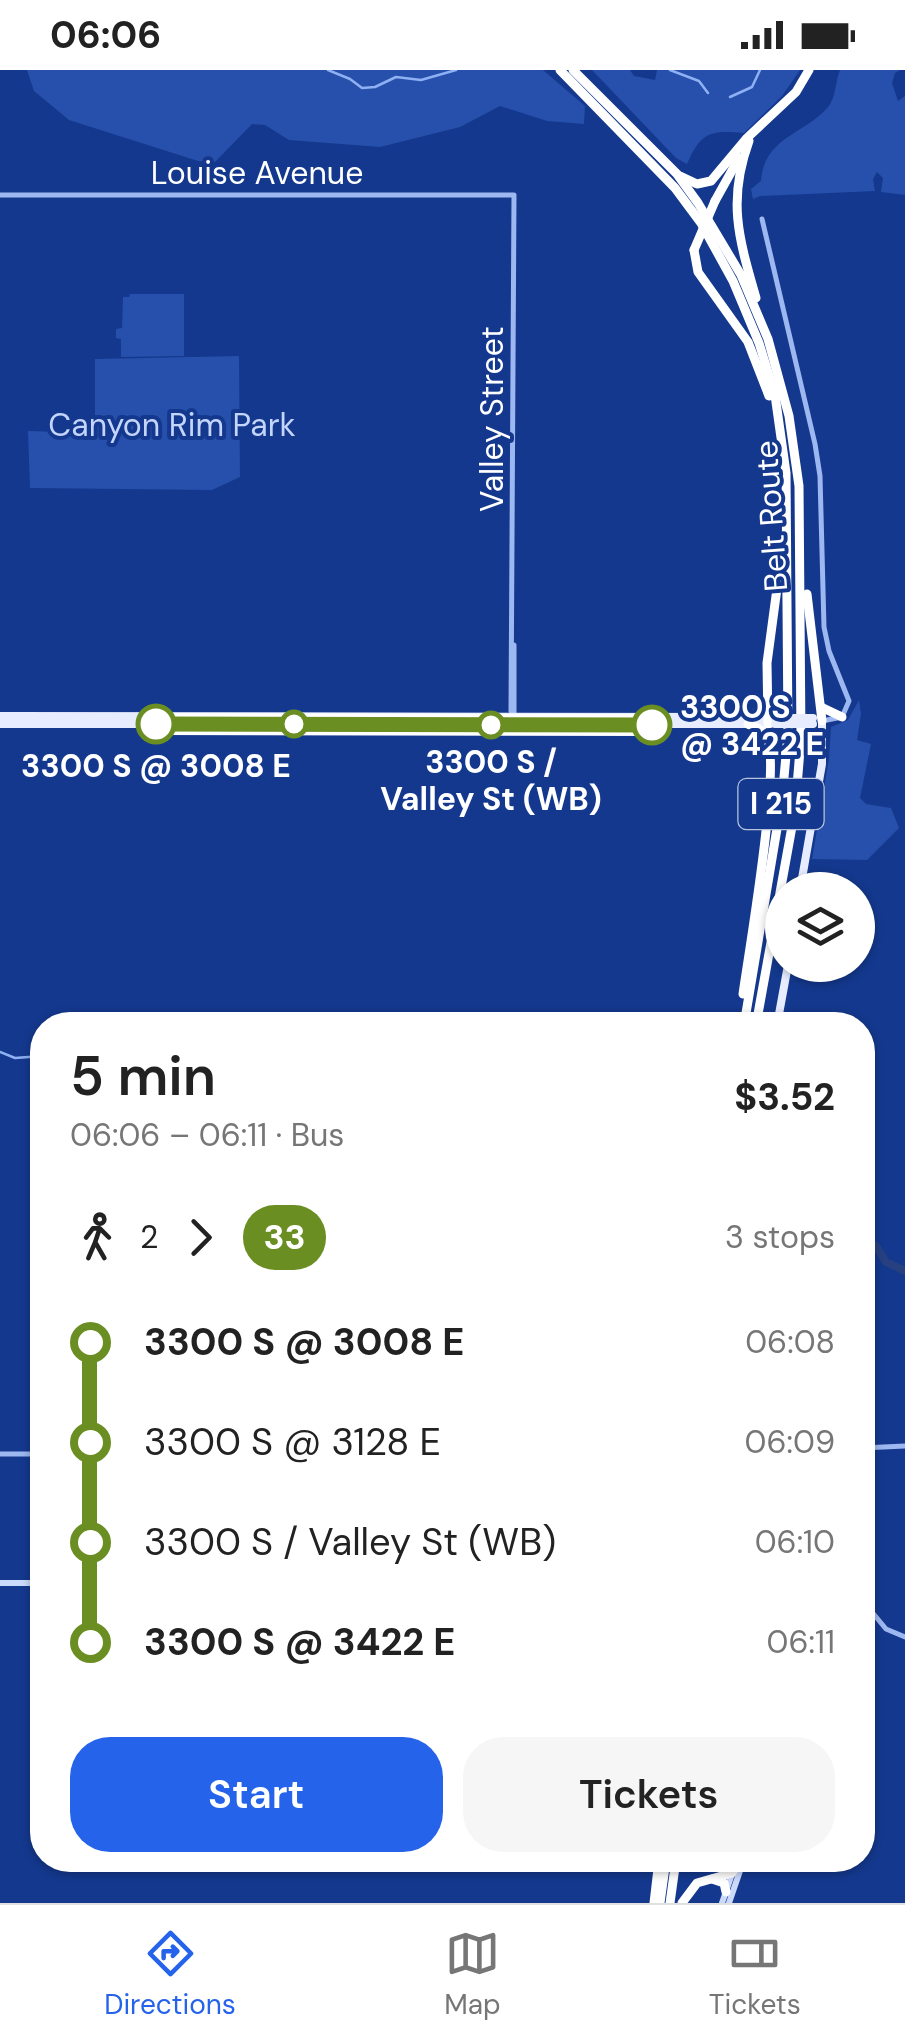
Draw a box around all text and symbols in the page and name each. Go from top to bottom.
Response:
text: 06:06 [50,10,161,60]
street label: Louise Avenue [151,152,363,194]
street label: Valley Street [471,326,513,512]
park label: Canyon Rim Park [48,404,296,446]
street label: Belt Route [745,439,797,593]
place label: 3300 S @ 3422 E [680,686,824,765]
marker: 3300 S @ 3008 E [137,705,175,743]
marker: 3300 S @ 3422 E [633,706,671,744]
unlabelled marker [281,711,307,737]
marker: 3300 S / Valley St (WB) [478,712,504,738]
place label: 3300 S / Valley St (WB) [380,741,602,820]
place label: 3300 S @ 3008 E [21,745,291,787]
road number: I 215 [738,779,824,829]
map controls [765,872,875,982]
button: layers [765,872,875,982]
text: 5 min [70,1040,216,1112]
text: $3.52 [734,1072,835,1122]
text: 06:06 – 06:11 · Bus [70,1114,344,1156]
icon: walk [70,1210,125,1265]
icon: forward [173,1210,228,1265]
text: 33 [263,1214,306,1260]
text: 2 [140,1216,158,1258]
text: 3 stops [725,1216,835,1258]
text: 3300 S @ 3008 E [144,1317,464,1367]
text: 06:08 [745,1321,835,1363]
text: 3300 S @ 3128 E [144,1417,441,1467]
text: 06:09 [745,1421,835,1463]
text: 3300 S / Valley St (WB) [144,1517,556,1567]
text: 06:10 [755,1521,835,1563]
text: 3300 S @ 3422 E [144,1617,455,1667]
text: 06:11 [767,1621,835,1663]
button: Start [70,1737,443,1852]
button: Tickets [463,1737,835,1852]
tab: Directions [104,1926,236,2023]
tab: Map [444,1926,501,2023]
tab: Tickets [709,1926,801,2023]

